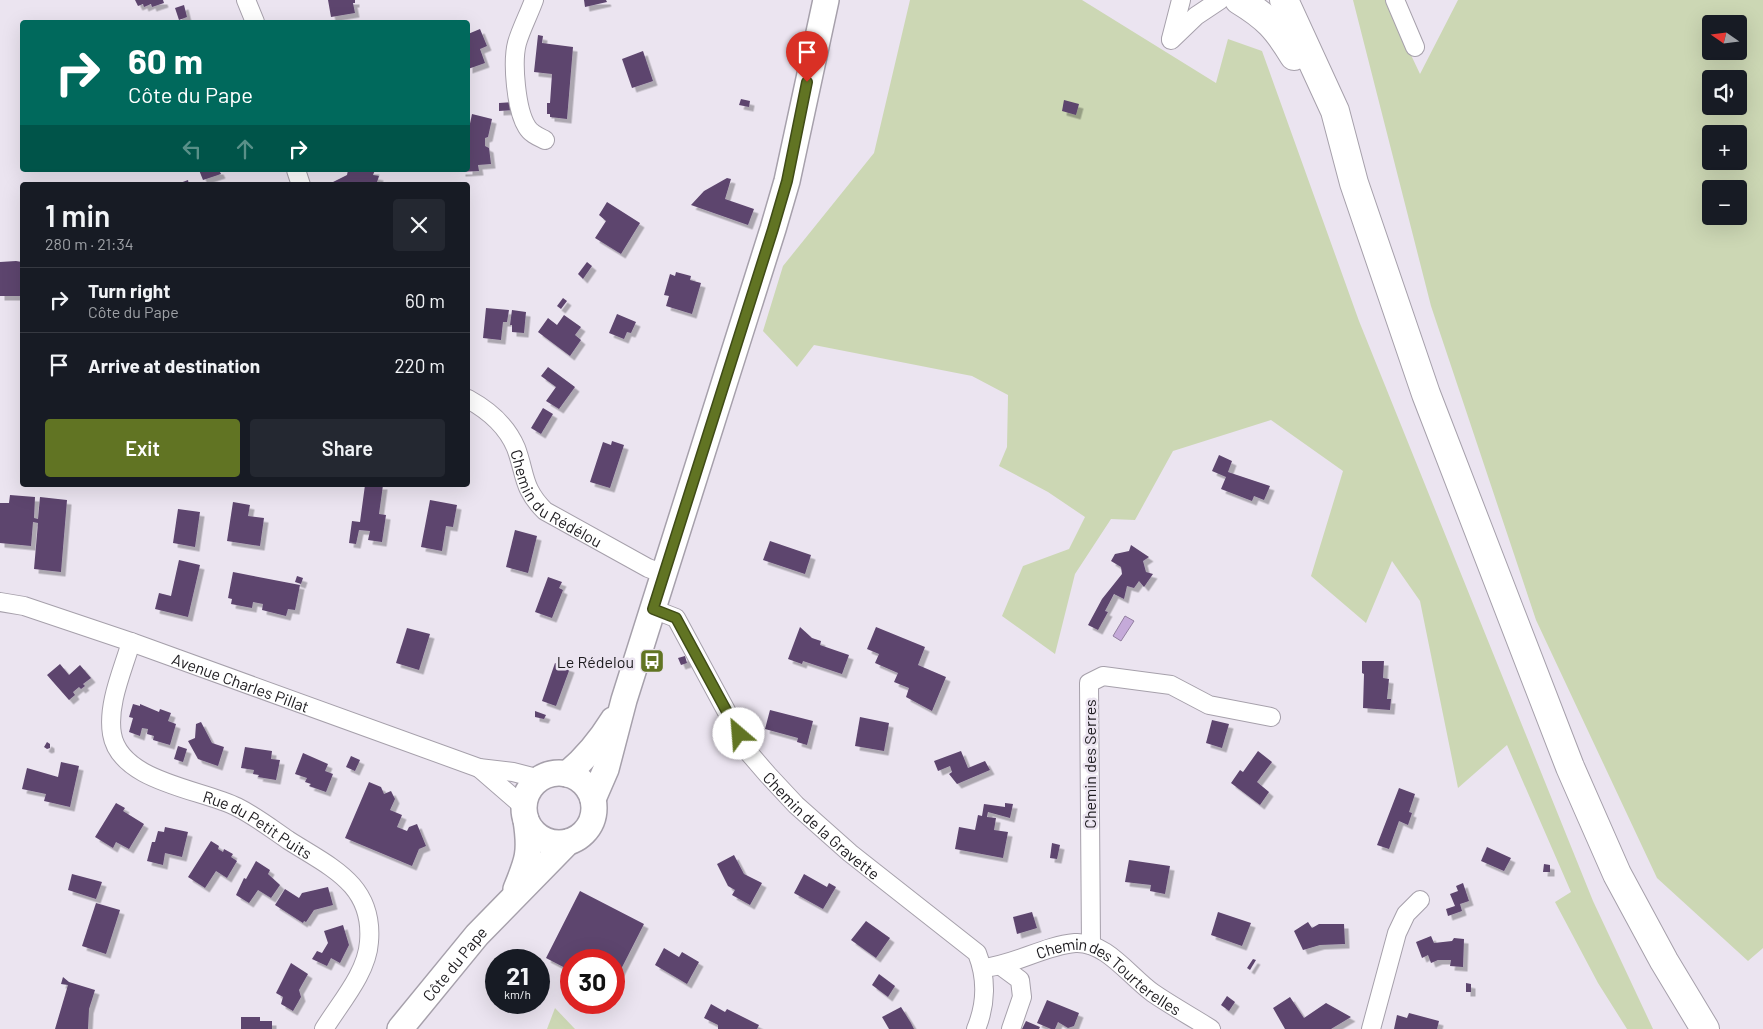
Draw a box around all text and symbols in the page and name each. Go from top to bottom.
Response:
north arrow [1702,15,1748,60]
map controls [1702,15,1747,225]
pin [786,31,828,82]
icon: arrive [793,38,821,66]
text: 60 m [128,39,203,81]
icon: right [45,40,110,105]
button: sound [1702,70,1747,115]
text: Côte du Pape [128,81,253,107]
button: + [1702,125,1747,170]
icon: left [178,135,206,163]
icon: ahead [231,135,259,163]
icon: right [284,135,312,163]
button: − [1702,180,1747,225]
text: 1 min [45,197,110,233]
button: close [393,199,445,251]
text: 280 m · 21:34 [45,234,134,253]
text: Turn right [88,279,170,302]
icon: right [45,286,73,314]
text: 60 m [405,289,445,312]
text: Côte du Pape [88,302,179,321]
icon: arrive [45,351,73,379]
text: Arrive at destination [88,354,260,377]
text: 220 m [394,354,445,377]
button: Exit [45,419,240,477]
button: Share [250,419,445,477]
street label: Chemin du Rédélou [508,447,606,550]
street label: Avenue Charles Pillat [170,648,312,715]
bus stop icon: Le Rédelou [639,648,665,674]
place label: Le Rédelou [557,652,634,671]
street label: Chemin des Serres [1080,699,1099,829]
position arrow [712,707,764,759]
street label: Chemin de la Gravette [760,767,884,883]
street label: Rue du Petit Puits [201,786,316,862]
street label: Côte du Pape [418,922,490,1004]
street label: Chemin des Tourterelles [1033,933,1185,1018]
speed limit sign: 30 [560,949,625,1014]
text: 21 [506,960,529,990]
text: km/h [504,987,531,1001]

